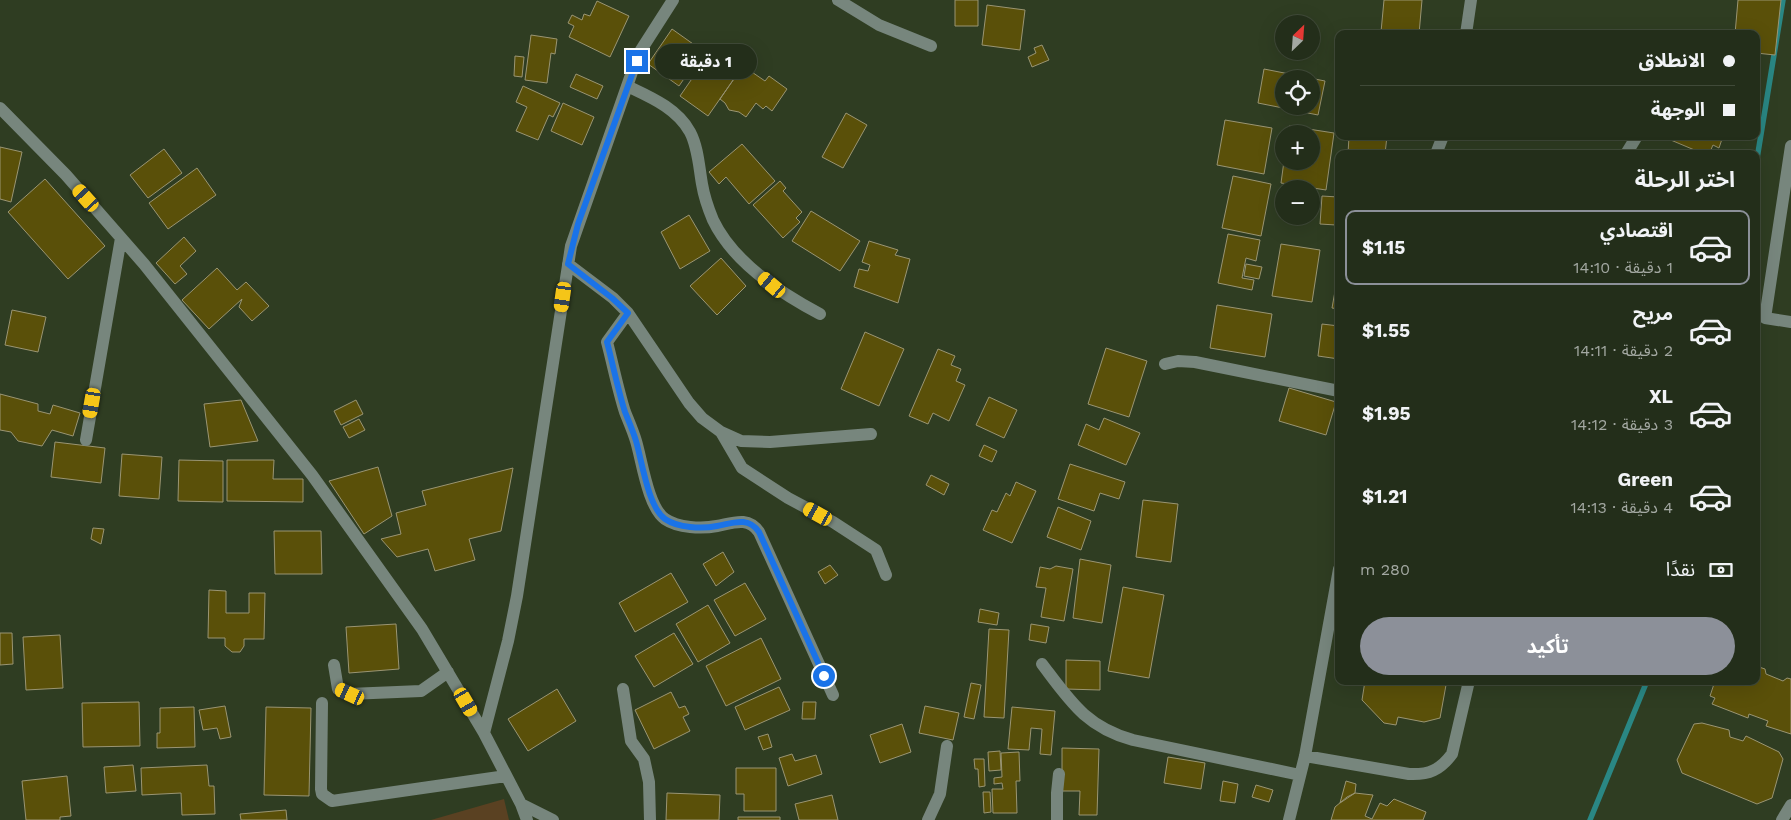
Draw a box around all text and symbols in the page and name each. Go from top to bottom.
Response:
north arrow [1275,15,1320,60]
map controls [1275,15,1320,225]
callout: 1 دقيقة [654,44,757,78]
text: الانطلاق [1639,49,1705,72]
route end [626,50,648,72]
text: 1 دقيقة [680,52,732,71]
button: locate [1275,70,1320,115]
text: الوجهة [1651,98,1705,121]
button: + [1275,125,1320,170]
text: اختر الرحلة [1635,167,1735,192]
button: − [1275,180,1320,225]
car [70,182,101,214]
text: اقتصادي [1600,219,1673,242]
icon: car [1688,225,1733,270]
text: $1.15 [1362,236,1405,259]
text: 1 دقيقة · 14:10 [1573,258,1673,277]
car [755,270,788,300]
car [553,281,572,313]
text: مريح [1633,302,1673,325]
icon: car [1688,308,1733,353]
text: $1.55 [1362,319,1410,342]
text: 2 دقيقة · 14:11 [1574,341,1673,360]
text: XL [1649,385,1673,408]
car [82,387,101,419]
icon: car [1688,391,1733,436]
text: $1.95 [1362,402,1411,425]
text: 3 دقيقة · 14:12 [1571,415,1673,434]
text: Green [1617,468,1673,491]
icon: car [1688,474,1733,519]
text: $1.21 [1362,485,1407,508]
text: 4 دقيقة · 14:13 [1570,498,1673,517]
car [801,500,834,528]
icon: cash [1707,556,1735,584]
text: نقدًا [1666,558,1695,581]
text: 280 m [1360,560,1410,579]
button: تأكيد [1360,617,1735,675]
route start [813,665,835,687]
car [333,681,366,707]
car [452,685,479,719]

